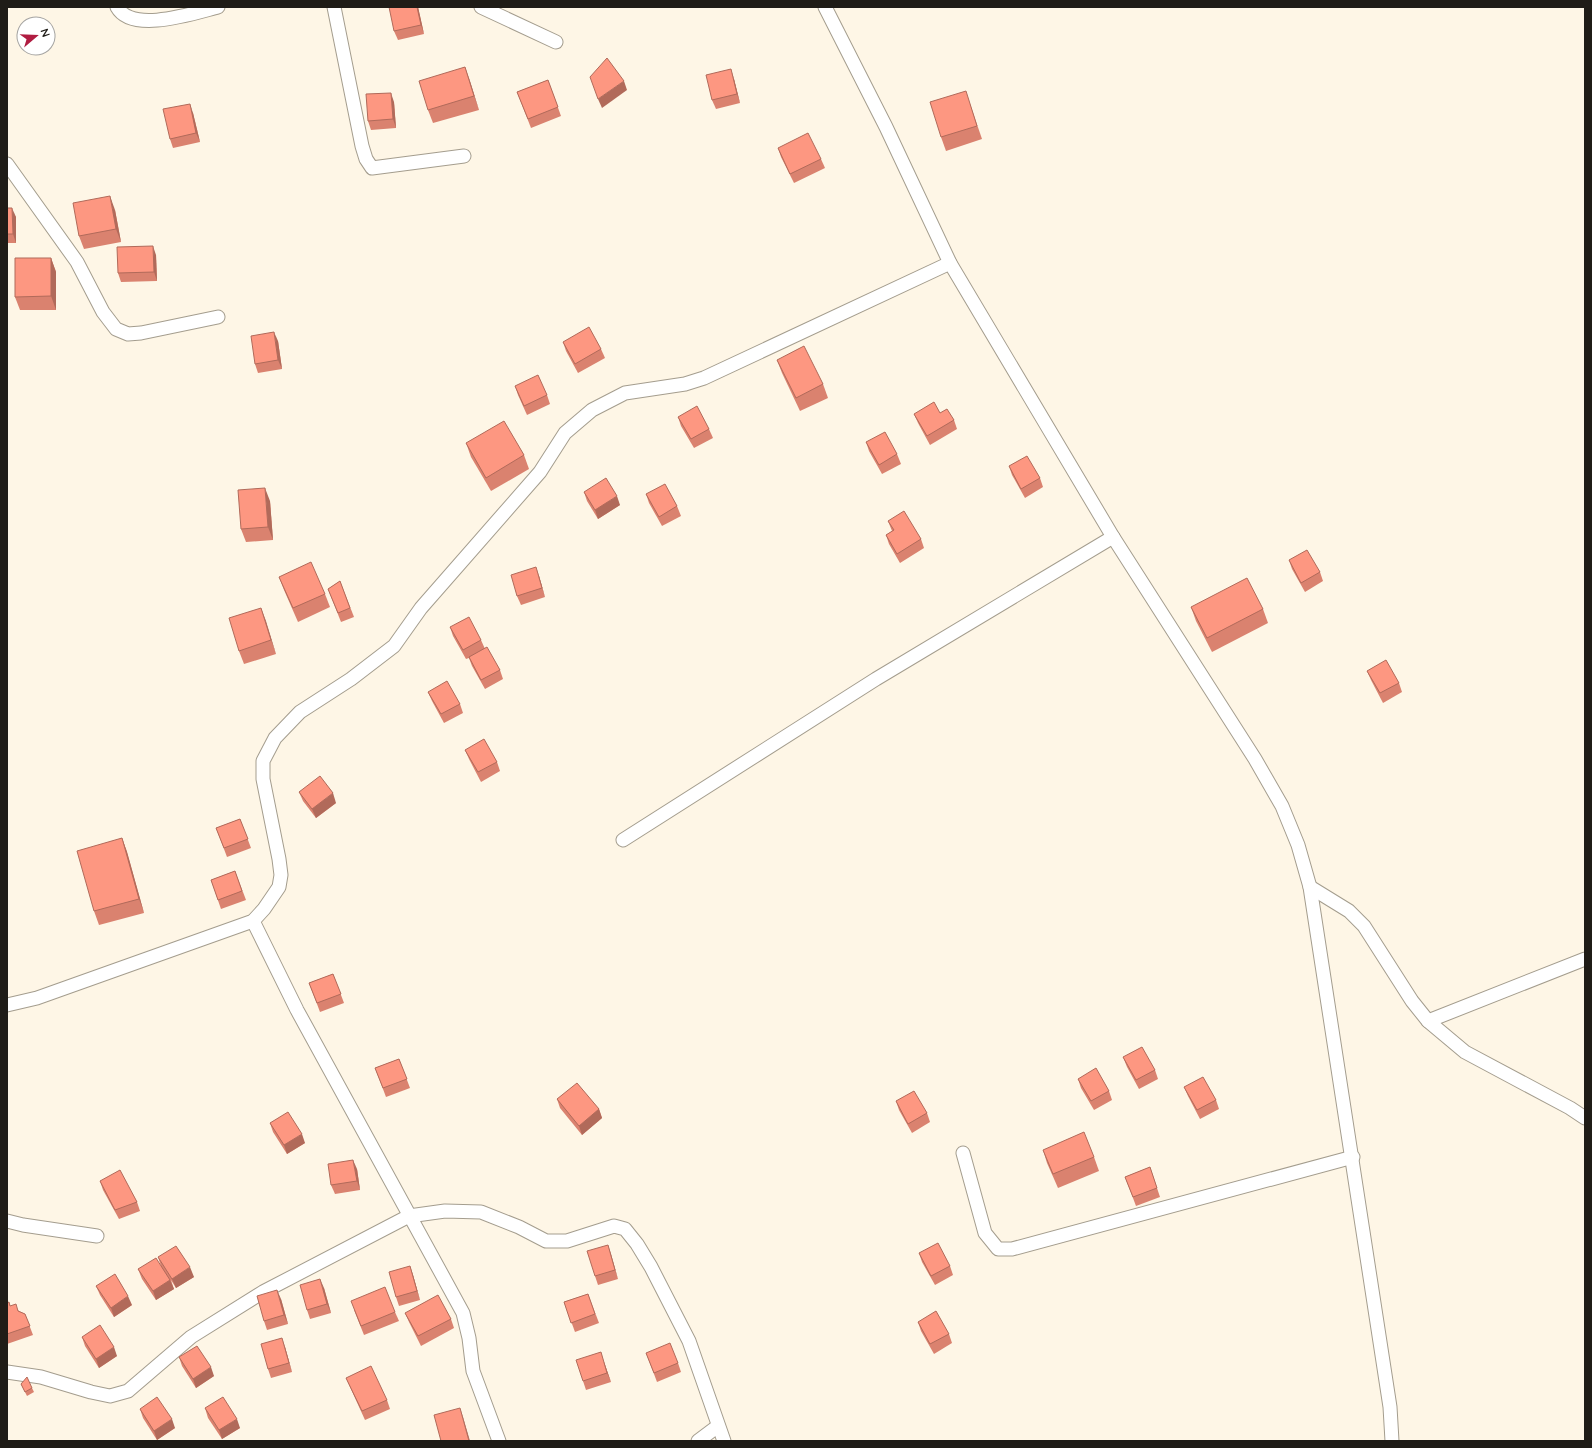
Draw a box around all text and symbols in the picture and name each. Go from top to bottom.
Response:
north arrow [16,16,56,56]
text: N [38,27,53,39]

